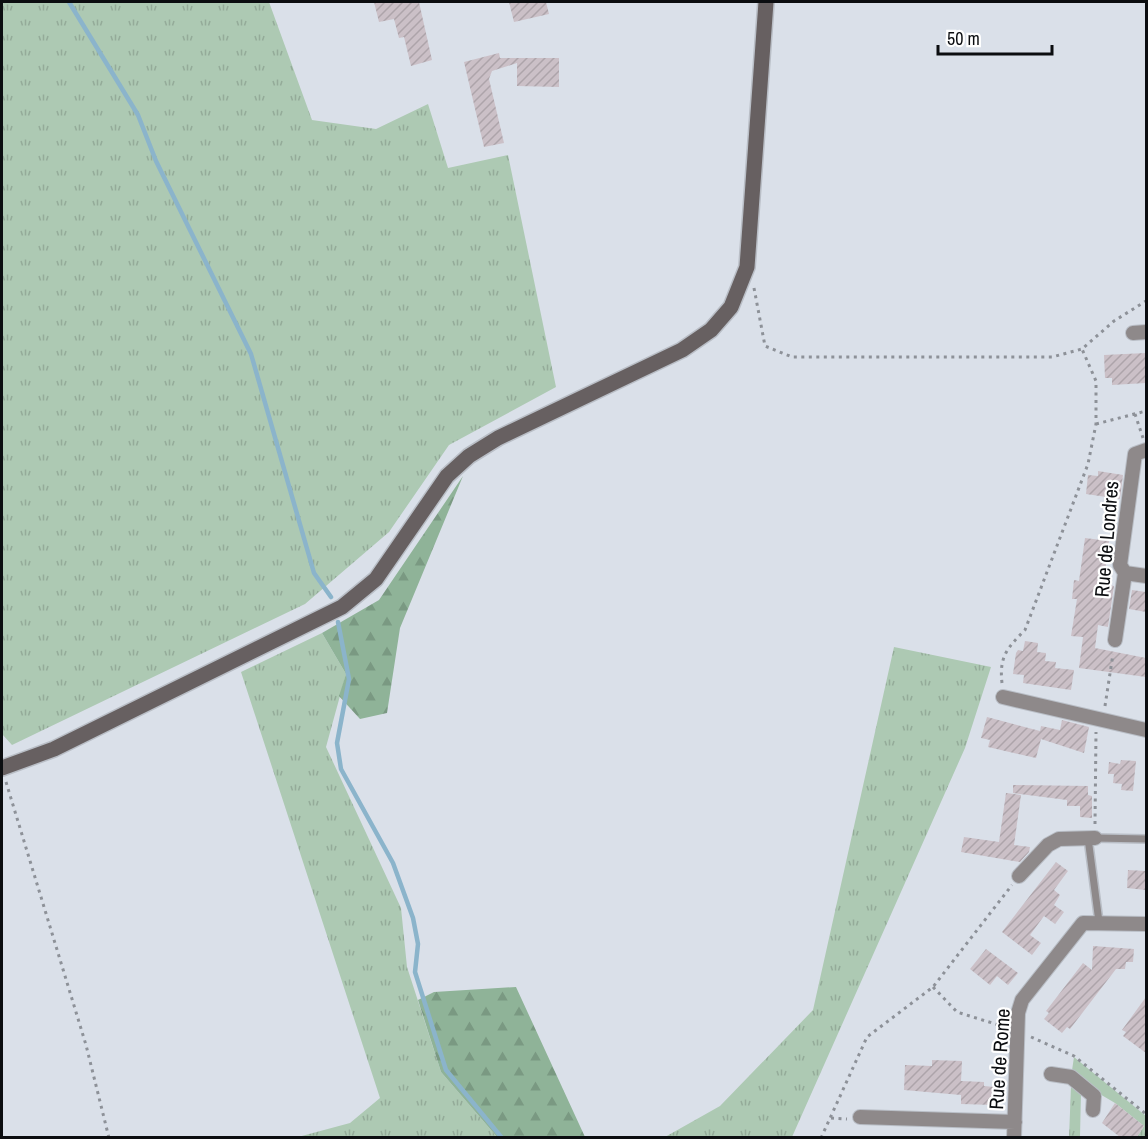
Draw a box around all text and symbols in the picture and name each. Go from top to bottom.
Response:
scale bar [938,18,1052,56]
text: 50 m [947,26,980,51]
street label: Rue de Londres [1087,480,1125,598]
street label: Rue de Rome [982,1008,1016,1110]

